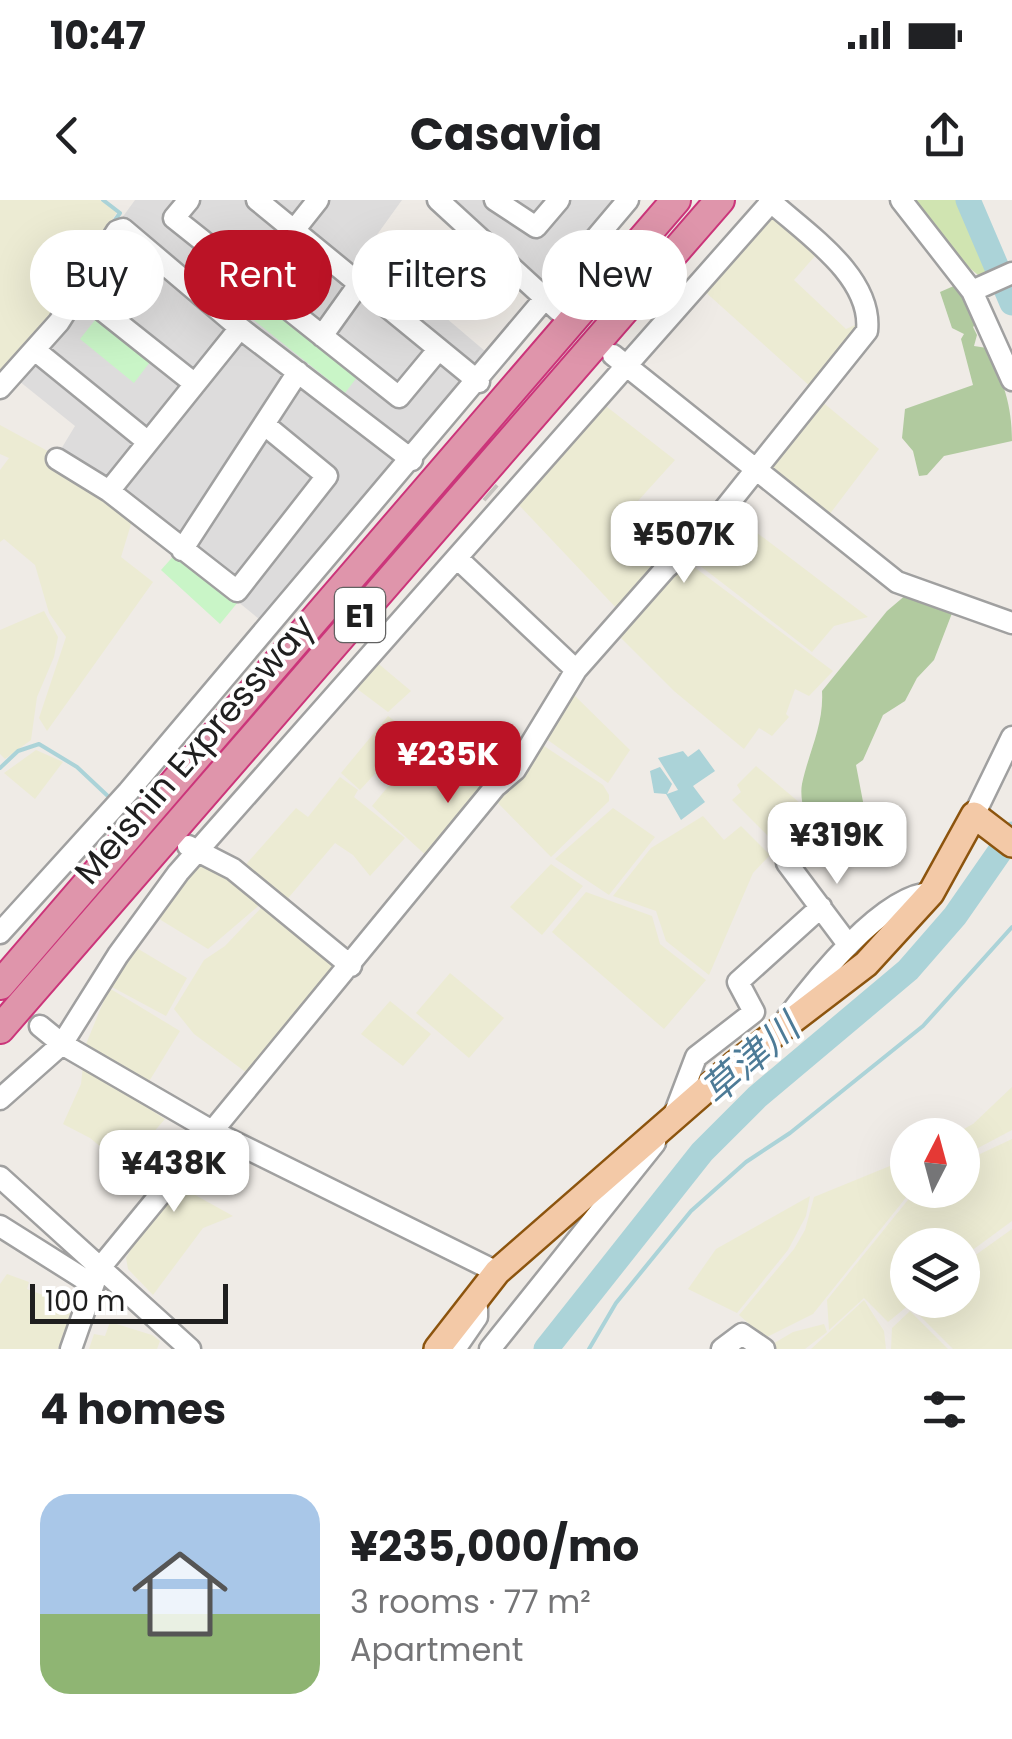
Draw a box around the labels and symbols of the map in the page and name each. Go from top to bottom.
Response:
pin: ¥507K [614,501,754,586]
road number: E1 [335,588,385,642]
street label: Meishin Expressway [63,603,325,895]
pin: ¥235K [378,721,518,806]
pin: ¥319K [767,802,907,887]
water label: 草津川 [690,999,813,1116]
north arrow [890,1118,980,1208]
pin: ¥438K [104,1130,244,1215]
scale bar [30,1279,228,1324]

